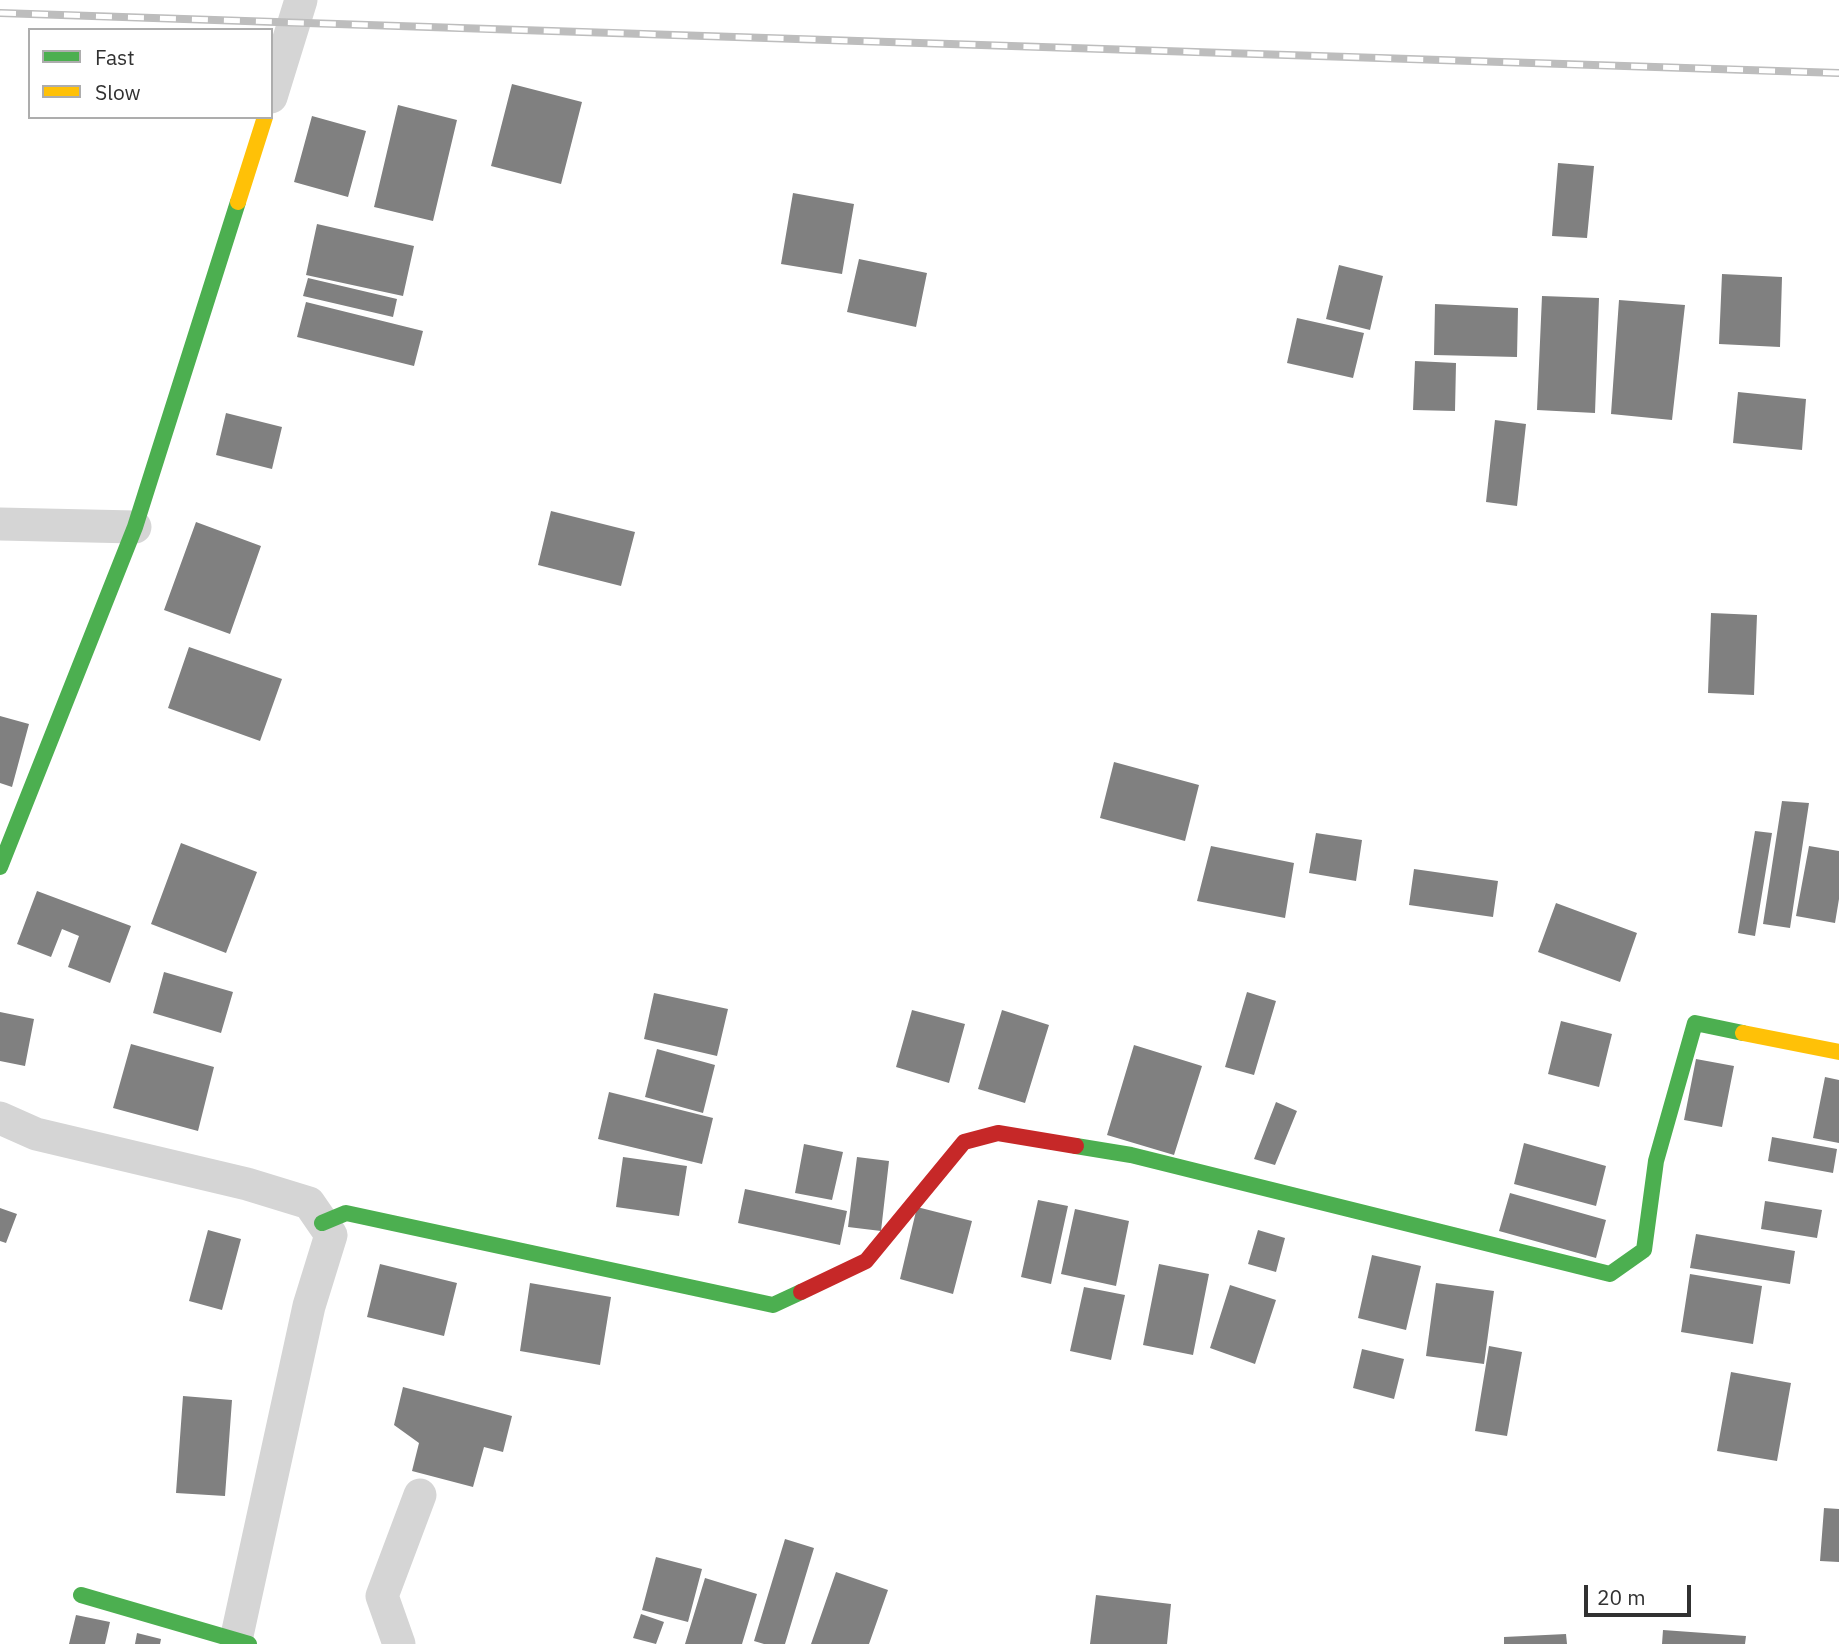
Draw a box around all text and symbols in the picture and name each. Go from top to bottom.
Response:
legend [28,28,273,119]
text: Fast [95,43,135,71]
text: Slow [95,78,141,106]
scale bar [1587,1570,1694,1614]
text: 20 m [1597,1583,1646,1611]

